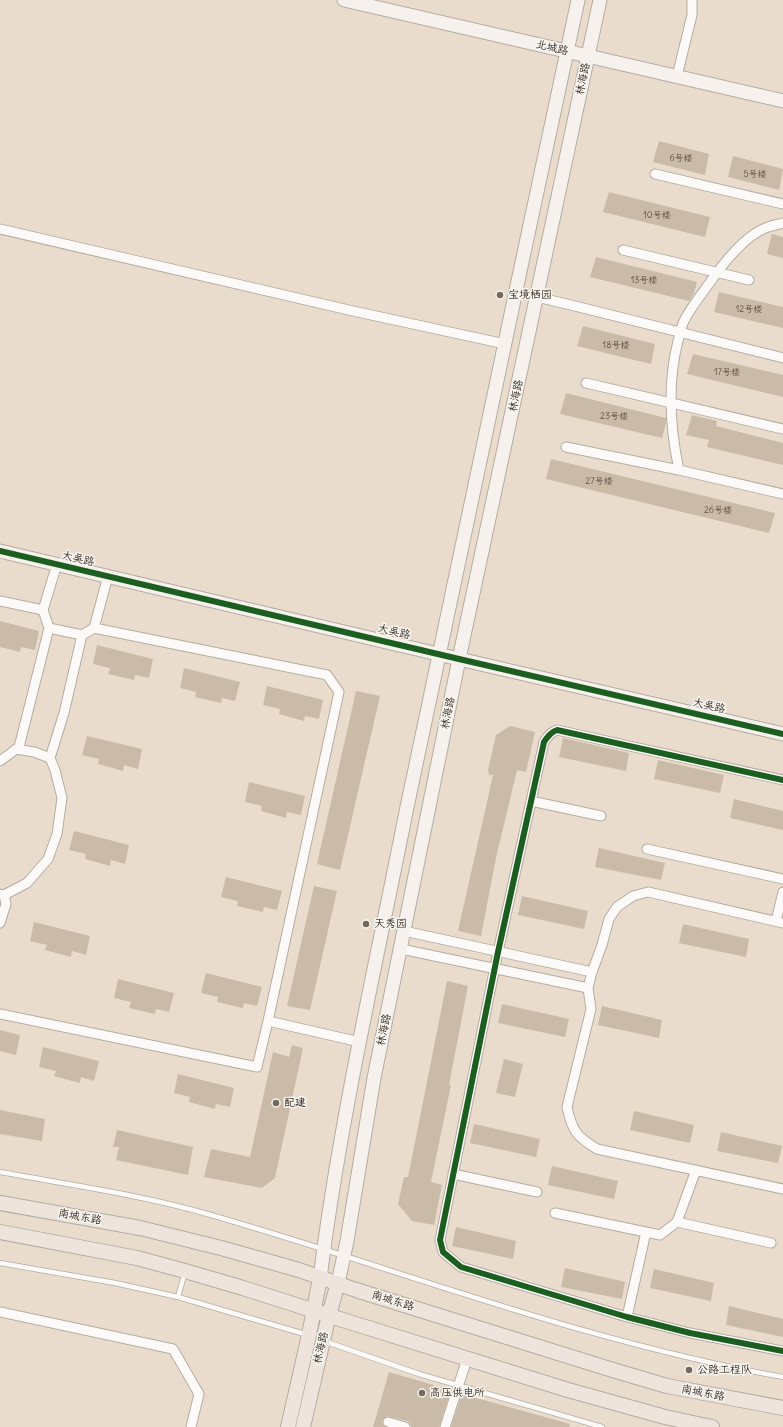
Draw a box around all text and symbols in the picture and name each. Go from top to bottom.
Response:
street label: 北城路 [534,38,570,58]
street label: 林海路 [573,61,593,97]
house number: 6号楼 [669,153,693,163]
house number: 5号楼 [743,169,767,179]
house number: 10号楼 [643,210,671,220]
house number: 13号楼 [631,275,657,285]
place label: 宝境栖园 [508,288,552,302]
marker: 宝境栖园 [495,290,505,300]
house number: 12号楼 [736,304,762,314]
house number: 18号楼 [603,340,629,350]
house number: 17号楼 [714,367,740,377]
street label: 林海路 [506,378,526,414]
house number: 23号楼 [600,411,628,421]
house number: 27号楼 [585,476,613,486]
house number: 26号楼 [704,505,732,515]
street label: 大吴路 [60,549,96,569]
street label: 大吴路 [376,622,412,642]
street label: 林海路 [438,696,458,730]
street label: 大吴路 [691,696,727,716]
place label: 天秀园 [374,917,407,931]
marker: 天秀园 [361,919,371,929]
street label: 林海路 [374,1012,394,1048]
place label: 配建 [284,1096,306,1110]
marker: 配建 [271,1098,281,1108]
street label: 南城东路 [57,1207,103,1227]
street label: 南城东路 [370,1288,416,1314]
street label: 林海路 [311,1330,331,1366]
place label: 公路工程队 [697,1363,752,1377]
marker: 公路工程队 [684,1365,694,1375]
street label: 南城东路 [680,1382,726,1404]
place label: 高压供电所 [430,1386,485,1400]
marker: 高压供电所 [417,1388,427,1398]

